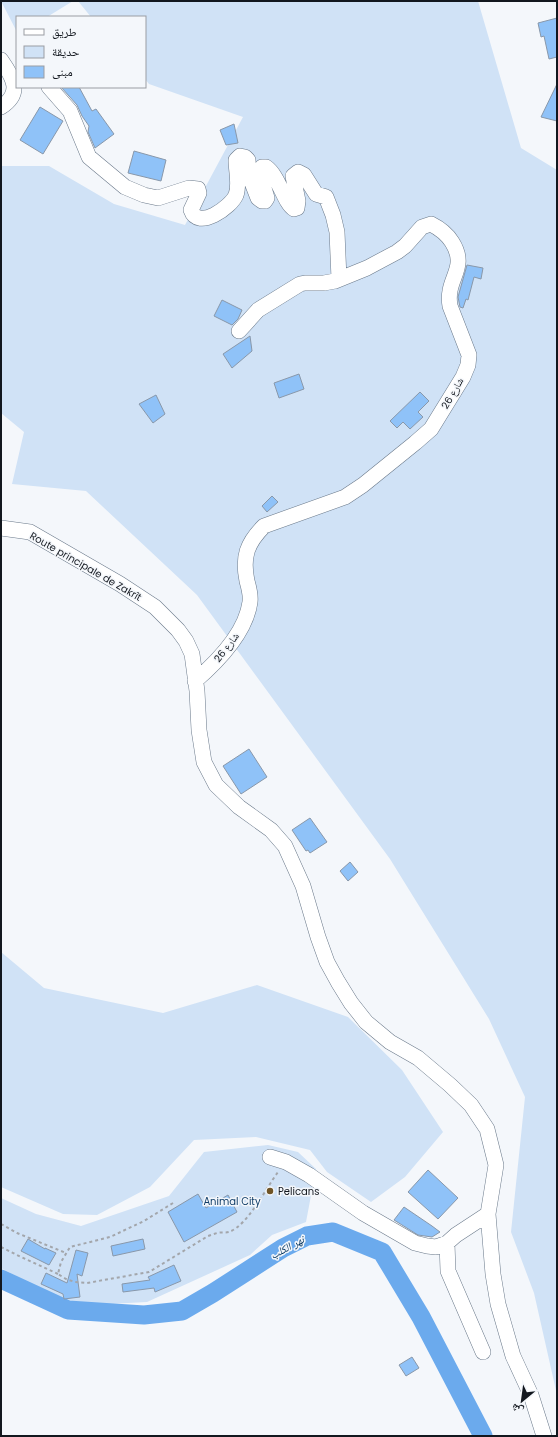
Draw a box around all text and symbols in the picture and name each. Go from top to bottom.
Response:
legend [16,16,146,88]
text: طريق [52,23,77,40]
text: حديقة [52,43,80,60]
text: مبنى [52,63,73,80]
street label: شارع 26 [437,375,468,412]
street label: Route principale de Zakrît [27,528,145,605]
street label: شارع 26 [210,629,243,665]
place label: Pelicans [278,1184,319,1199]
marker: Pelicans [265,1186,275,1196]
park label: Animal City [203,1194,261,1209]
water label: نهر الكلب [267,1231,308,1263]
north arrow [502,1381,542,1421]
text: ش [508,1400,526,1420]

